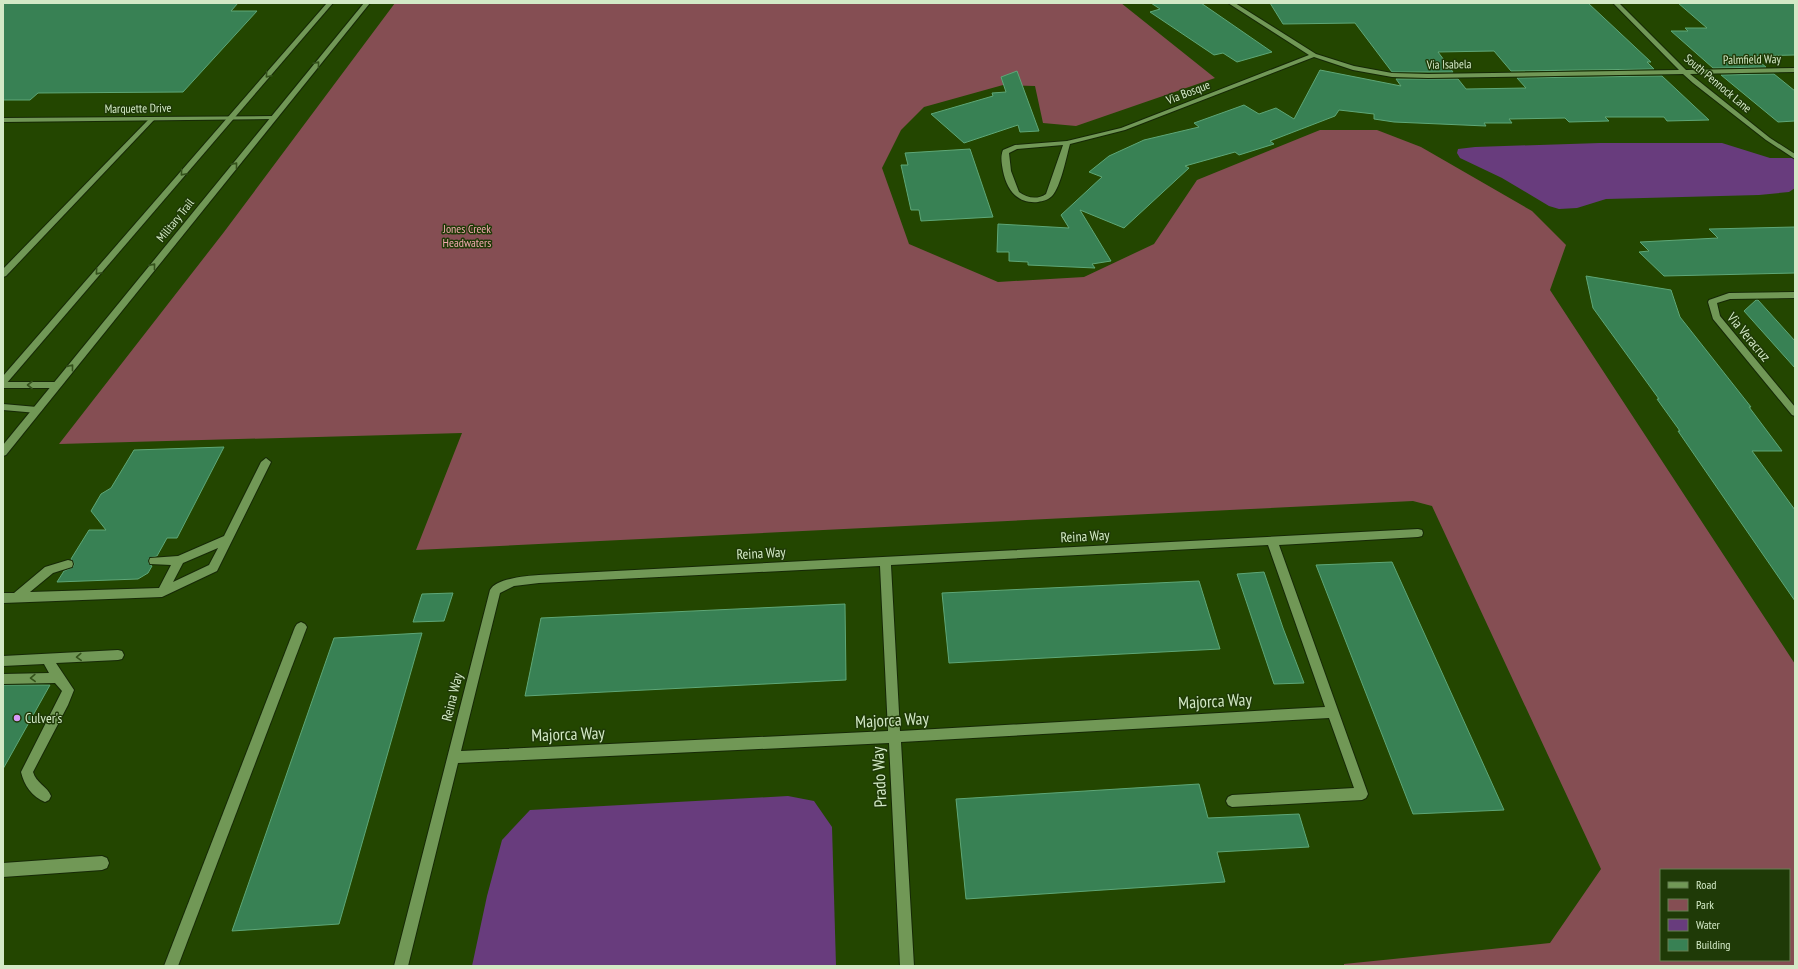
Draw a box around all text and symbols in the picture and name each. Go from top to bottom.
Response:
street label: South Pennock Lane [1681,50,1755,116]
street label: Palmfield Way [1723,51,1782,67]
street label: Via Isabela [1425,56,1472,72]
one-way arrow [312,61,319,69]
one-way arrow [265,70,272,78]
street label: Via Bosque [1163,77,1212,108]
street label: Marquette Drive [104,100,172,116]
one-way arrow [230,162,237,169]
one-way arrow [180,169,187,176]
street label: Military Trail [153,195,197,245]
park label: Jones Creek Headwaters [442,221,491,250]
one-way arrow [148,263,155,270]
one-way arrow [96,267,103,275]
street label: Via Veracruz [1723,308,1775,365]
one-way arrow [67,365,74,372]
one-way arrow [27,381,33,389]
street label: Reina Way [1060,526,1111,546]
street label: Reina Way [736,543,787,563]
one-way arrow [76,653,82,662]
street label: Reina Way [437,670,467,723]
one-way arrow [30,674,36,682]
street label: Majorca Way [1178,688,1253,714]
street label: Majorca Way [855,707,930,733]
place label: Culver's [25,709,62,727]
marker: Culver's [12,713,22,723]
street label: Majorca Way [531,722,606,746]
street label: Prado Way [866,745,892,808]
legend [1660,869,1790,961]
text: Road [1696,877,1716,892]
text: Park [1696,897,1714,912]
text: Water [1696,917,1721,932]
text: Building [1696,937,1731,952]

